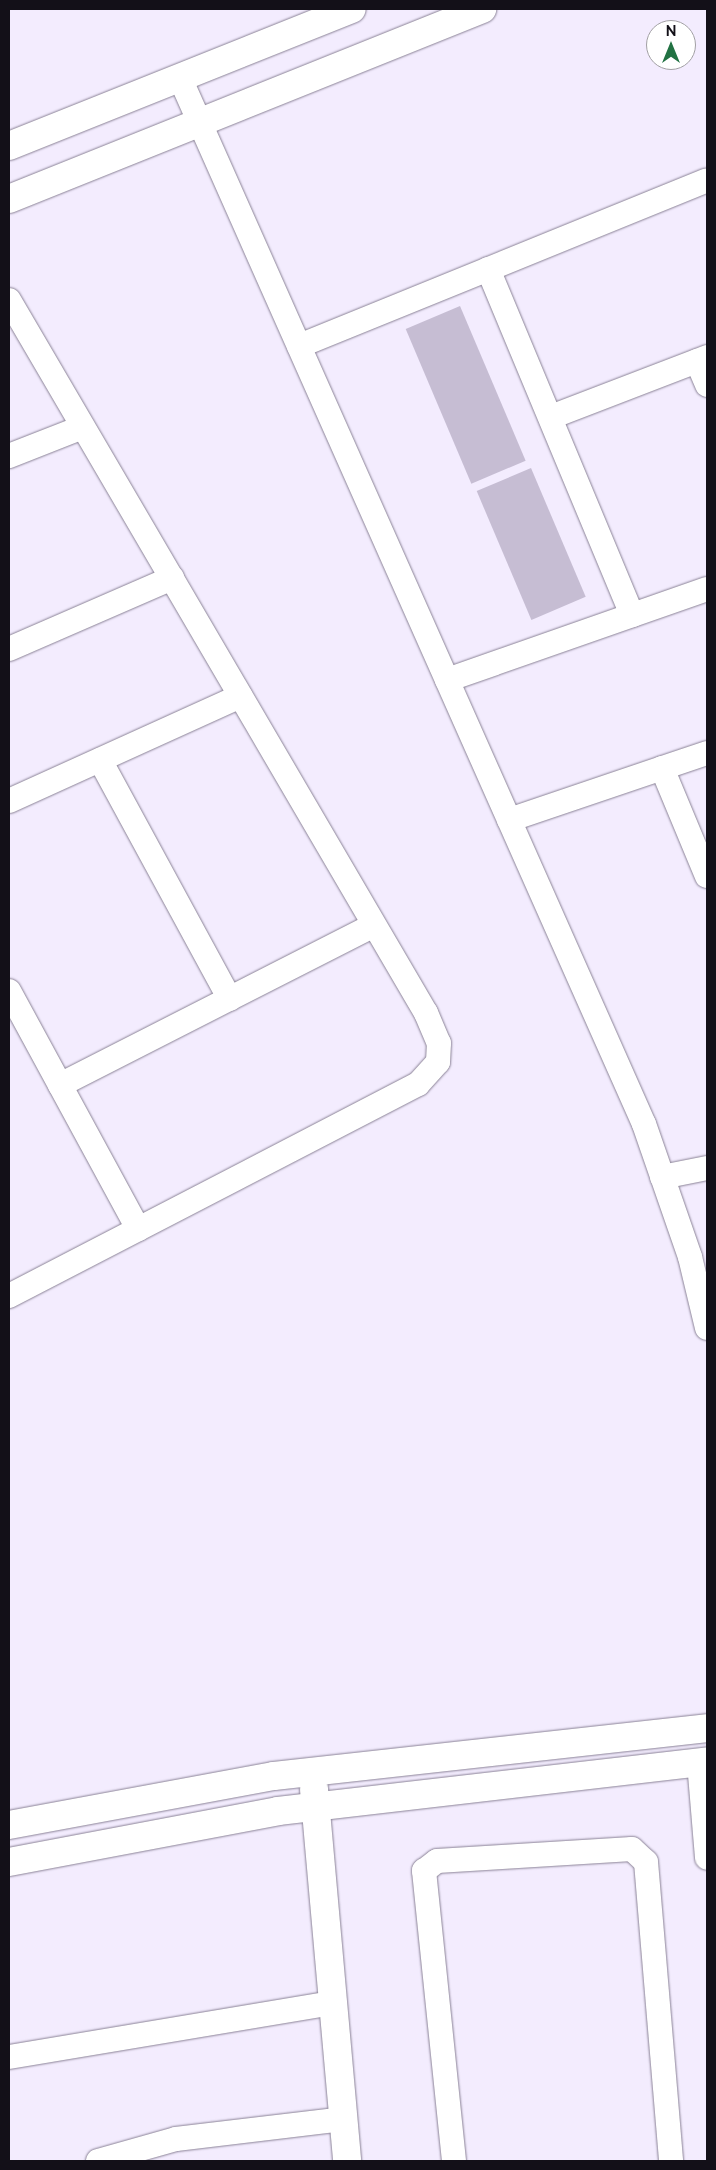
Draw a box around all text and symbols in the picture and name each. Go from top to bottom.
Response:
north arrow [646,20,696,70]
text: N [666,23,676,39]

